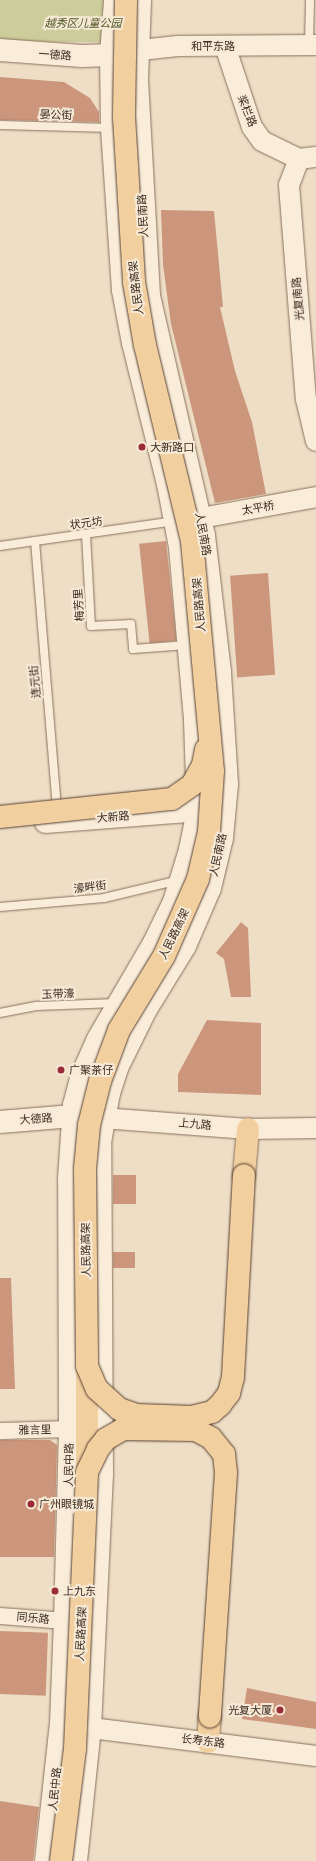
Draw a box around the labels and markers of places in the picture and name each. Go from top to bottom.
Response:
place label: 大新路口 [150,440,194,454]
marker: 大新路口 [137,442,147,452]
place label: 广聚茶仔 [69,1063,113,1077]
marker: 广聚茶仔 [56,1065,66,1075]
place label: 广州眼镜城 [39,1497,94,1511]
marker: 广州眼镜城 [26,1499,36,1509]
place label: 上九东 [63,1584,96,1598]
marker: 上九东 [50,1586,60,1596]
place label: 光复大厦 [228,1703,272,1717]
marker: 光复大厦 [275,1705,285,1715]

